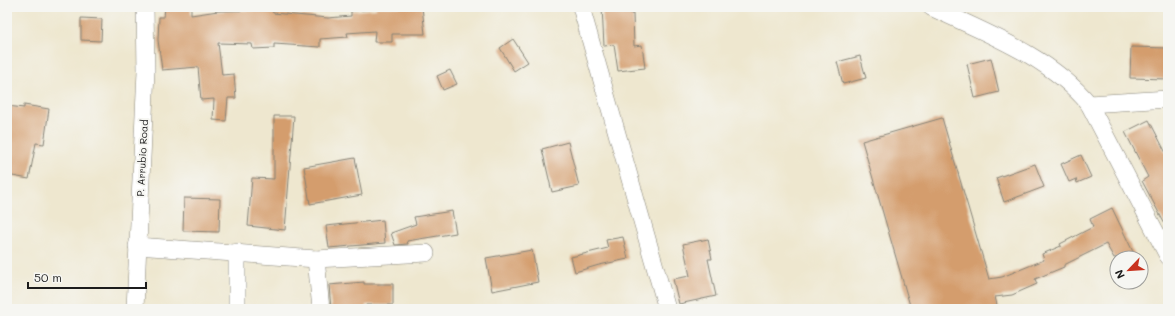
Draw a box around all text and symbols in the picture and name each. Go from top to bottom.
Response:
street label: P. Arrubio Road [133,119,151,197]
north arrow [1109,250,1149,290]
scale bar [28,264,146,290]
text: N [1111,267,1128,281]
text: 50 m [34,269,62,285]

